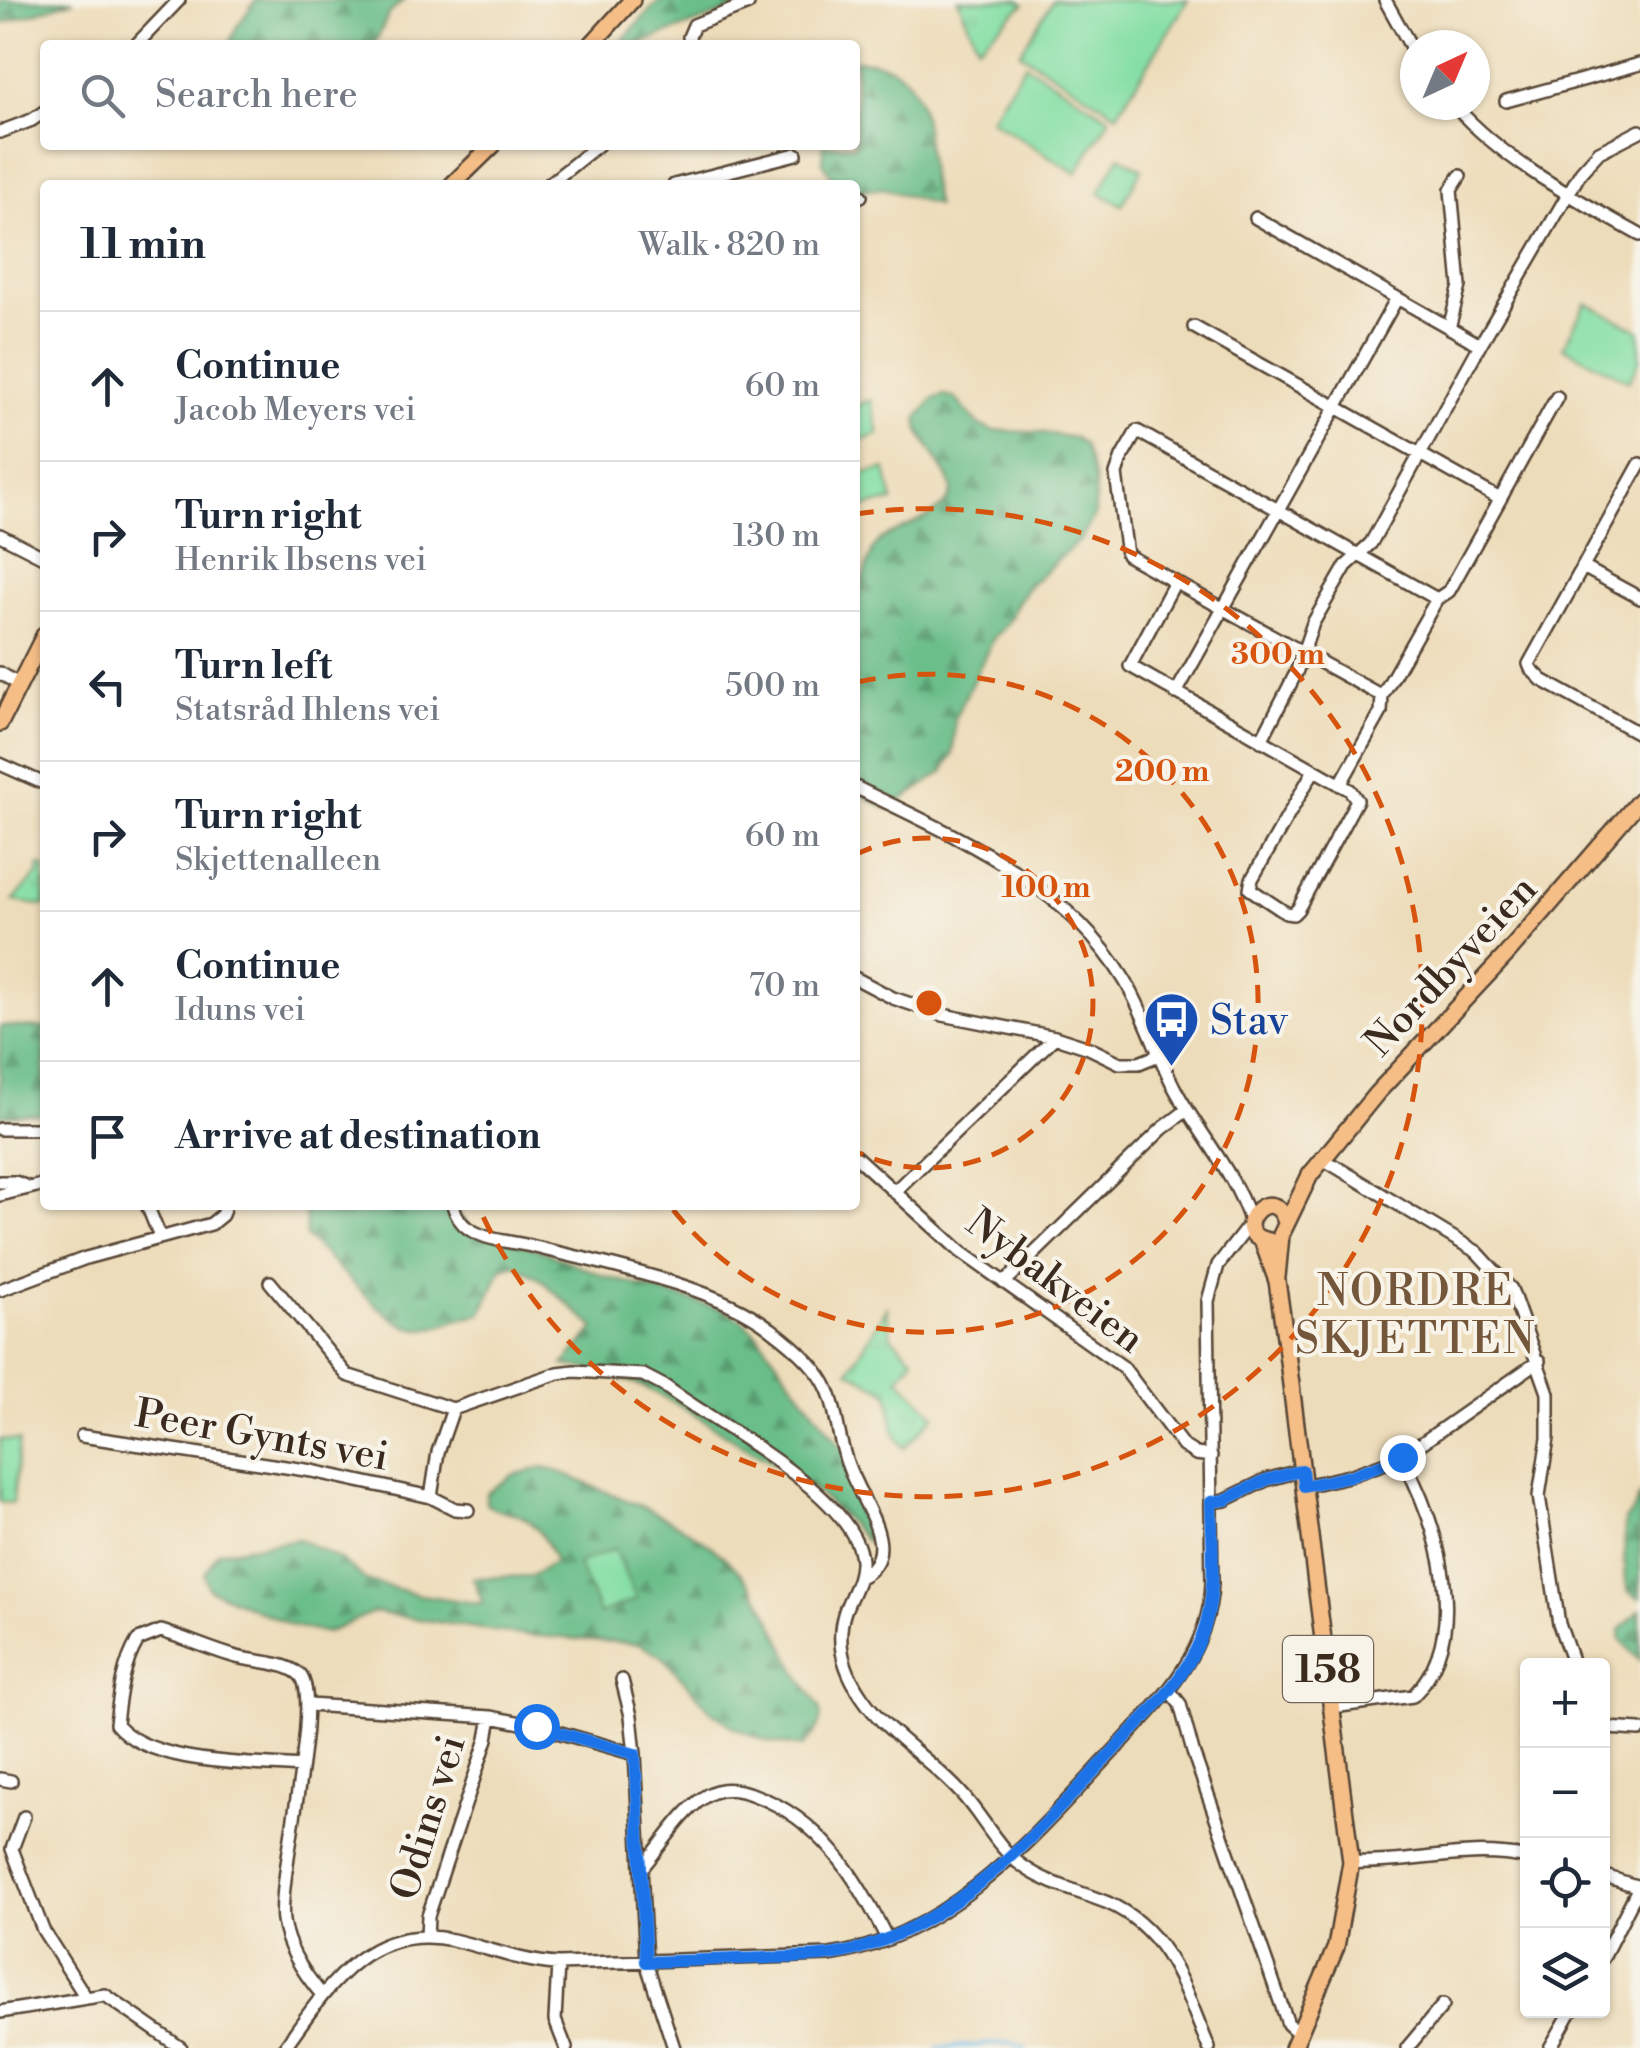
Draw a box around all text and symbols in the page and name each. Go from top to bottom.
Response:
north arrow [1400,30,1490,120]
search box [40,40,860,150]
icon: search [75,68,130,123]
text: Search here [155,72,358,119]
text: 11 min [80,219,206,272]
text: Walk · 820 m [638,225,820,265]
text: Continue [175,343,340,390]
icon: ahead [80,359,135,414]
text: 60 m [745,366,820,406]
text: Jacob Meyers vei [175,390,416,430]
text: Turn right [175,493,361,540]
icon: right [80,509,135,564]
text: 130 m [733,516,820,556]
text: Henrik Ibsens vei [175,540,427,580]
text: 300 m [1231,636,1325,674]
text: Turn left [175,643,332,690]
icon: left [80,659,135,714]
text: 500 m [725,666,820,706]
text: Statsråd Ihlens vei [175,690,440,730]
text: 200 m [1115,753,1209,791]
text: Turn right [175,793,361,840]
icon: right [80,809,135,864]
text: 60 m [745,816,820,856]
text: Skjettenalleen [175,840,381,880]
street label: Nordbyveien [1355,865,1549,1068]
text: 100 m [1001,869,1091,907]
text: Continue [175,943,340,990]
icon: ahead [80,959,135,1014]
text: 70 m [749,966,820,1006]
centre of rings [911,985,947,1021]
text: Iduns vei [175,990,305,1030]
bus stop icon: Stav [1141,990,1201,1069]
place label: Stav [1210,997,1289,1047]
icon: arrive [80,1109,135,1164]
text: Arrive at destination [175,1113,541,1160]
street label: Nybakveien [955,1199,1154,1366]
district label: NORDRE SKJETTEN [1295,1266,1537,1367]
street label: Peer Gynts vei [131,1389,392,1484]
route end [1380,1435,1426,1481]
road number: 158 [1283,1636,1373,1702]
map controls [1520,1658,1610,2018]
button: + [1520,1658,1610,1748]
route start [514,1704,560,1750]
street label: Odins vei [380,1729,478,1906]
button: − [1520,1748,1610,1838]
button: locate [1520,1838,1610,1928]
button: layers [1520,1928,1610,2018]

